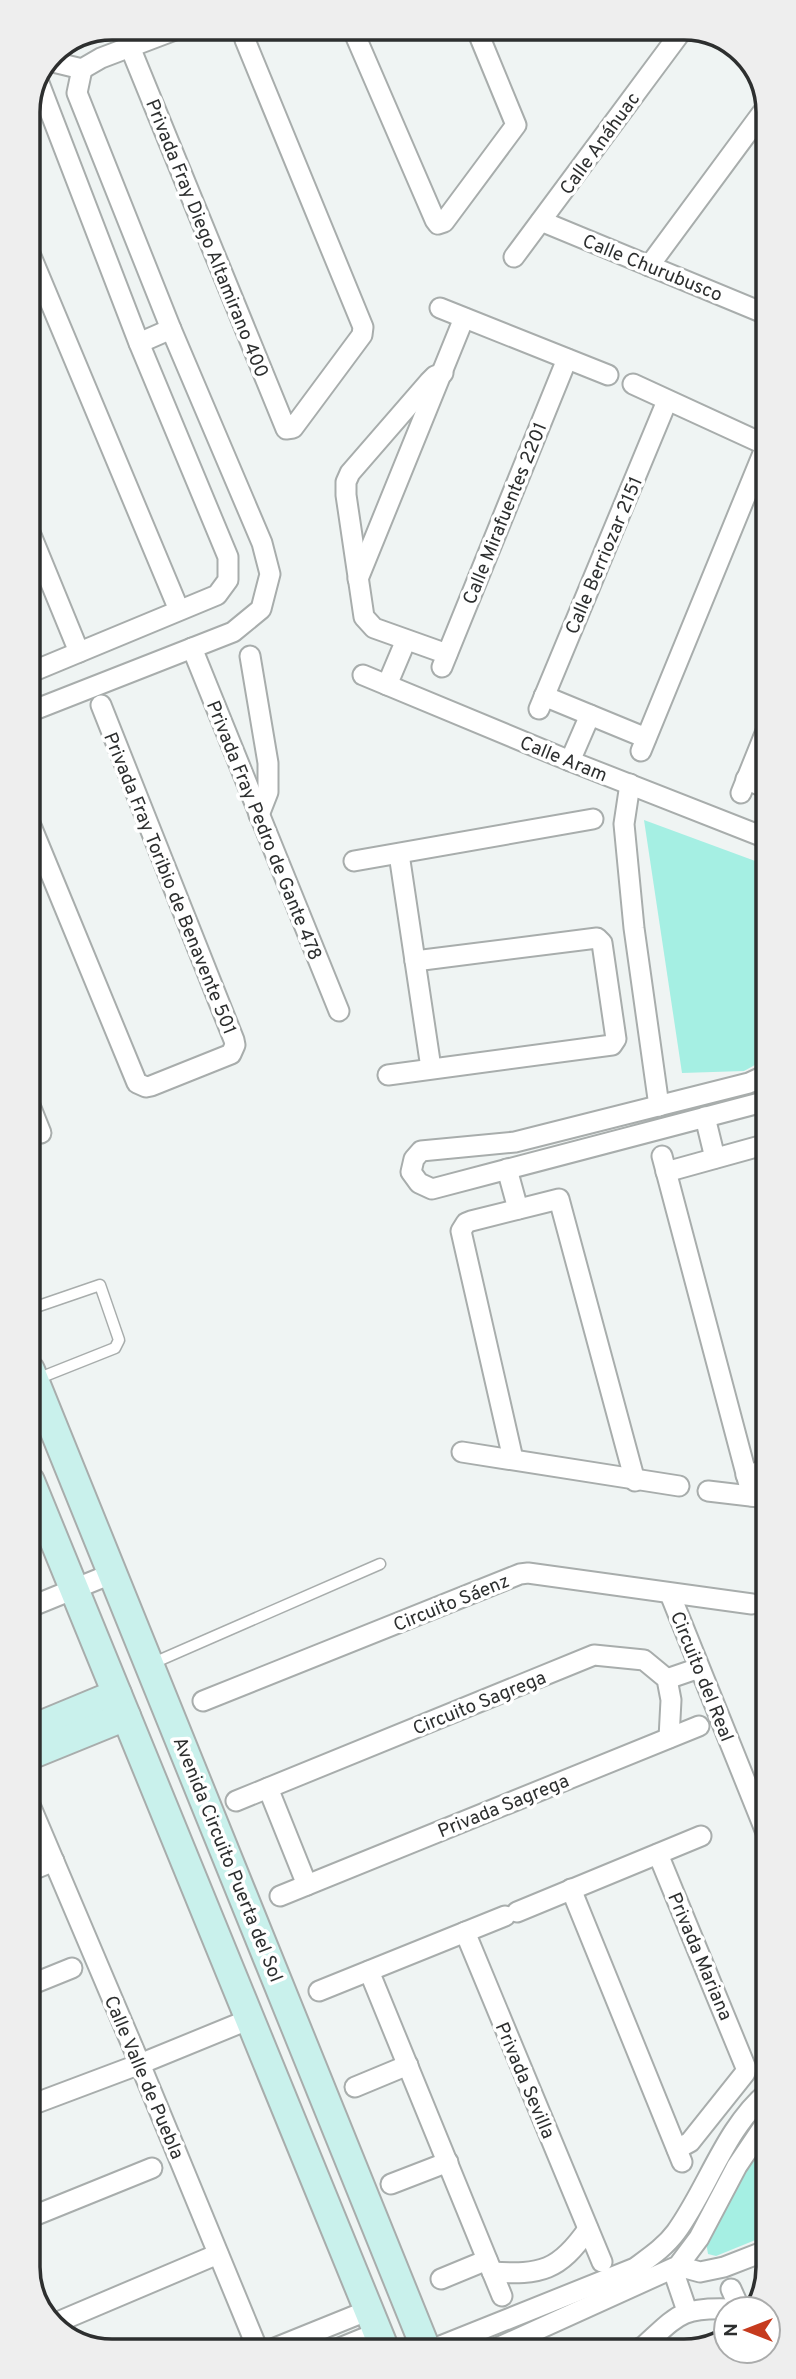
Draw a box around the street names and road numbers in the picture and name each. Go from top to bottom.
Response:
street label: Calle Anáhuac [555,88,646,200]
street label: Privada Fray Diego Altamirano 400 [139,96,273,382]
street label: Calle Churubusco [579,230,726,308]
street label: Calle Mirafuentes 2201 [458,419,553,608]
street label: Calle Berriozar 2151 [561,473,649,638]
street label: Privada Fray Pedro de Gante 478 [200,697,326,964]
street label: Privada Fray Toribio de Benavente 501 [97,729,241,1038]
street label: Calle Aram [516,731,611,788]
street label: Circuito Sáenz [390,1570,513,1638]
street label: Circuito del Real [664,1608,738,1745]
street label: Circuito Sagrega [410,1666,550,1742]
street label: Avenida Circuito Puerta del Sol [167,1734,287,1986]
street label: Privada Sagrega [435,1770,573,1844]
street label: Privada Mariana [661,1889,737,2025]
street label: Calle Valle de Puebla [98,1992,188,2163]
street label: Privada Sevilla [489,2019,559,2143]

